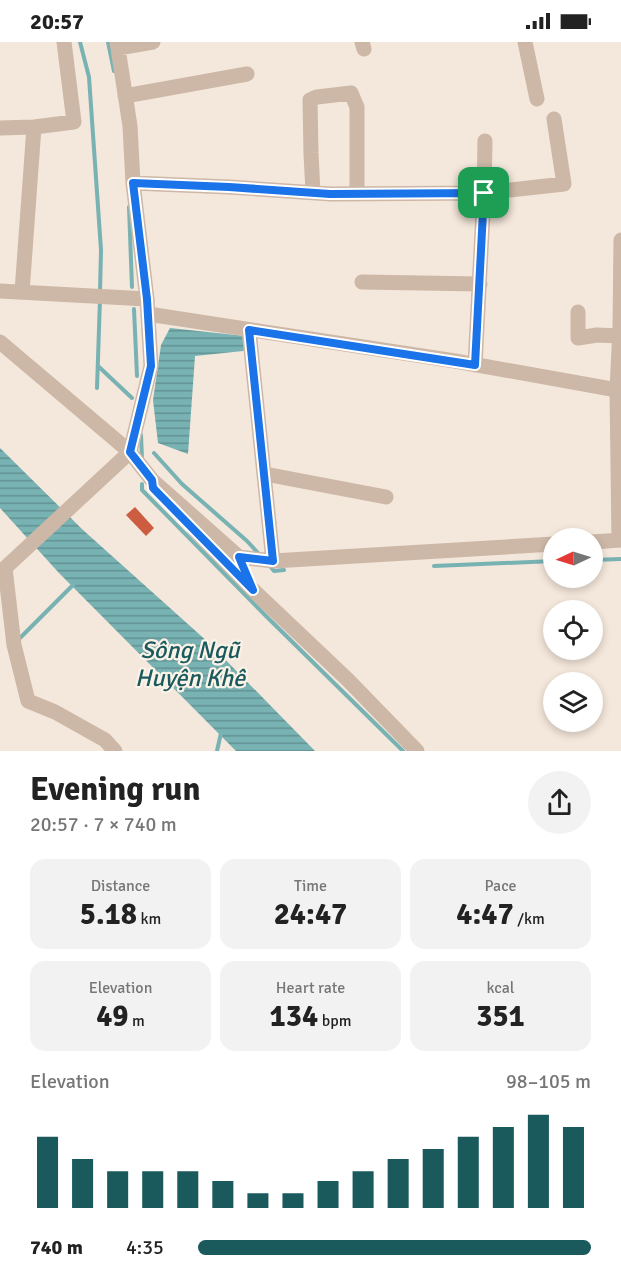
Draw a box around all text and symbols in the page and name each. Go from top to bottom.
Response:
text: 20:57 [30,8,84,35]
pin [458,167,509,218]
icon: arrive [467,176,500,209]
north arrow [543,528,603,588]
map controls [543,528,603,732]
button: locate [543,600,603,660]
water label: Sông Ngũ Huyện Khê [135,635,247,693]
button: layers [543,672,603,732]
text: Evening run [30,769,200,810]
button: share [528,771,591,834]
text: 20:57 · 7 × 740 m [30,812,177,837]
text: Distance [91,876,150,896]
text: Time [294,876,327,896]
text: Pace [484,876,517,896]
text: 5.18 [80,896,137,933]
text: 24:47 [274,896,347,933]
text: 4:47 [456,896,514,933]
text: km [137,909,161,929]
text: /km [514,909,545,929]
text: Elevation [89,978,152,998]
text: Heart rate [276,978,345,998]
text: kcal [486,978,515,998]
text: 49 [96,998,129,1035]
text: 134 [270,998,318,1035]
text: 351 [476,998,525,1035]
text: m [129,1011,145,1031]
text: bpm [318,1011,351,1031]
text: Elevation [30,1069,110,1094]
text: 98–105 m [506,1069,591,1094]
text: 740 m [30,1235,83,1260]
text: 4:35 [126,1235,164,1260]

